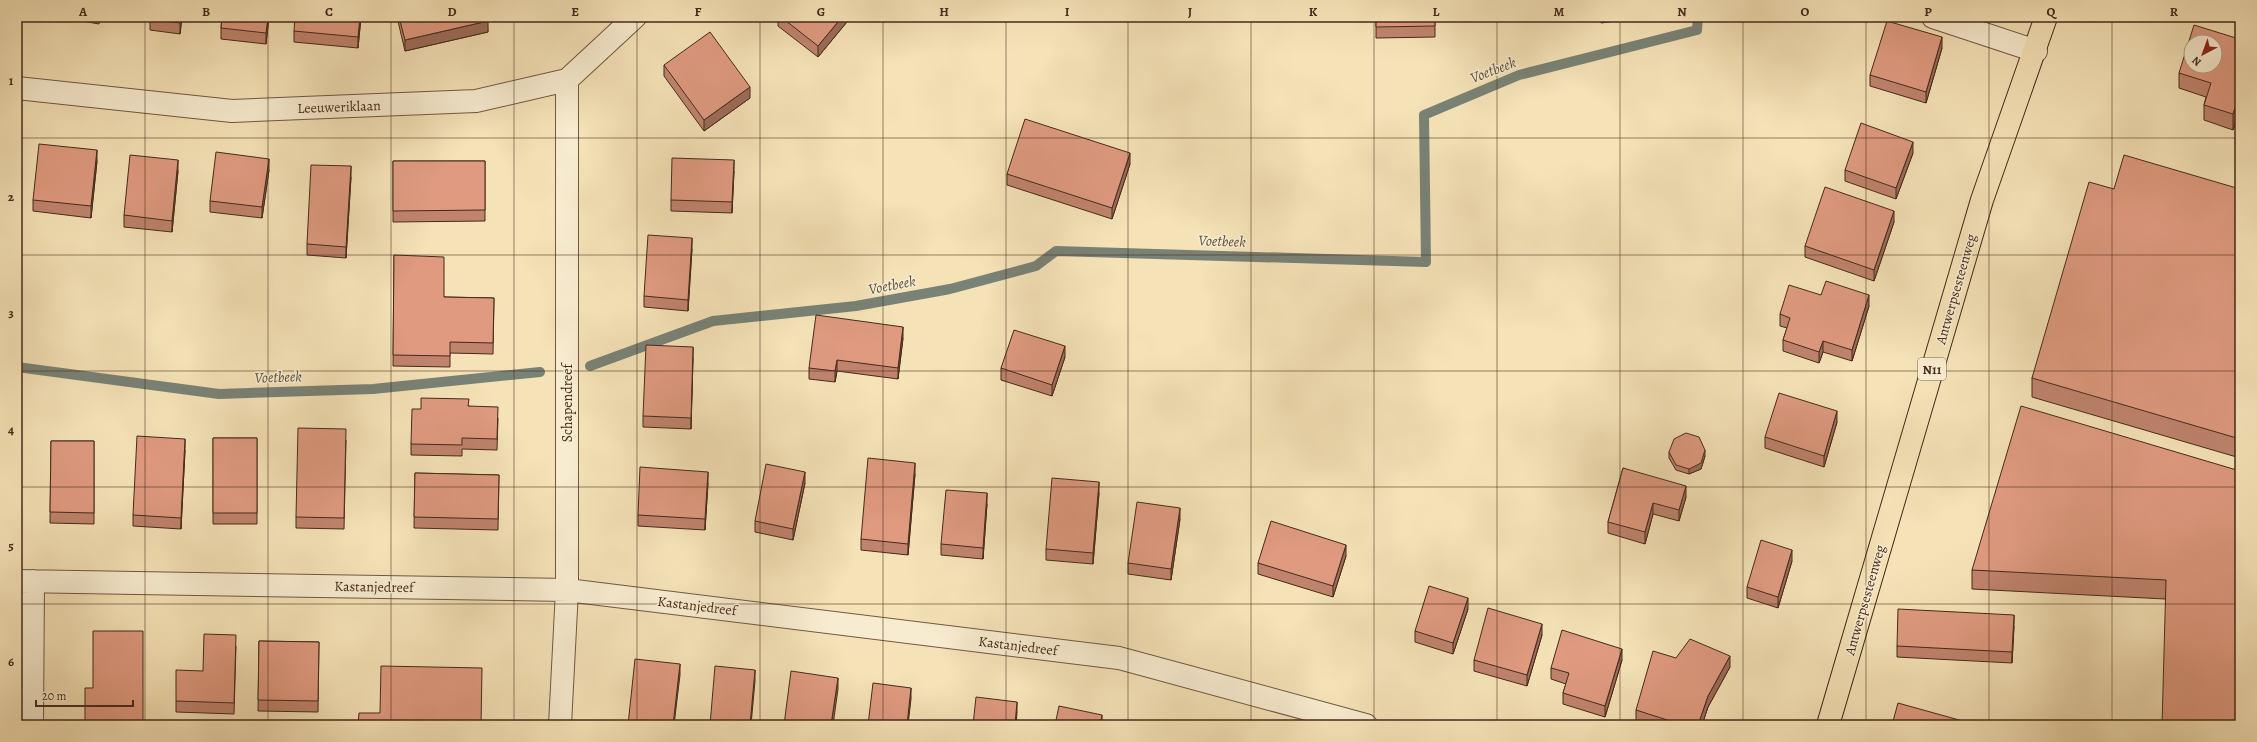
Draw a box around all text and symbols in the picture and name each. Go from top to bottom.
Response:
text: A [78,3,88,20]
text: B [202,3,210,20]
text: C [325,3,333,20]
text: D [447,3,457,20]
text: E [571,3,579,20]
text: F [695,3,702,20]
text: G [817,3,825,20]
text: H [939,3,949,20]
text: I [1065,3,1070,20]
text: J [1188,3,1192,20]
text: K [1309,3,1318,20]
text: L [1433,3,1440,20]
text: M [1554,3,1565,20]
text: N [1677,3,1687,20]
text: O [1801,3,1810,20]
text: P [1924,3,1932,20]
text: Q [2047,3,2058,20]
text: R [2170,3,2179,20]
north arrow [2183,34,2223,74]
water label: Voetbeek [1467,52,1519,88]
text: N [2189,53,2205,69]
text: 1 [9,72,14,89]
street label: Leeuweriklaan [297,96,381,118]
text: 2 [8,188,15,205]
water label: Voetbeek [1198,230,1246,252]
street label: Antwerpsesteenweg [1931,232,1981,347]
water label: Voetbeek [867,271,918,299]
text: 3 [8,304,14,321]
road number: N11 [1918,358,1946,380]
street label: Schapendreef [558,361,577,442]
water label: Voetbeek [254,366,302,388]
text: 4 [8,421,14,438]
text: 5 [8,537,14,554]
street label: Antwerpsesteenweg [1840,543,1890,658]
street label: Kastanjedreef [334,577,416,597]
street label: Kastanjedreef [656,592,740,621]
street label: Kastanjedreef [977,632,1061,661]
text: 6 [8,653,14,670]
scale bar [36,682,133,708]
text: 20 m [42,688,66,704]

